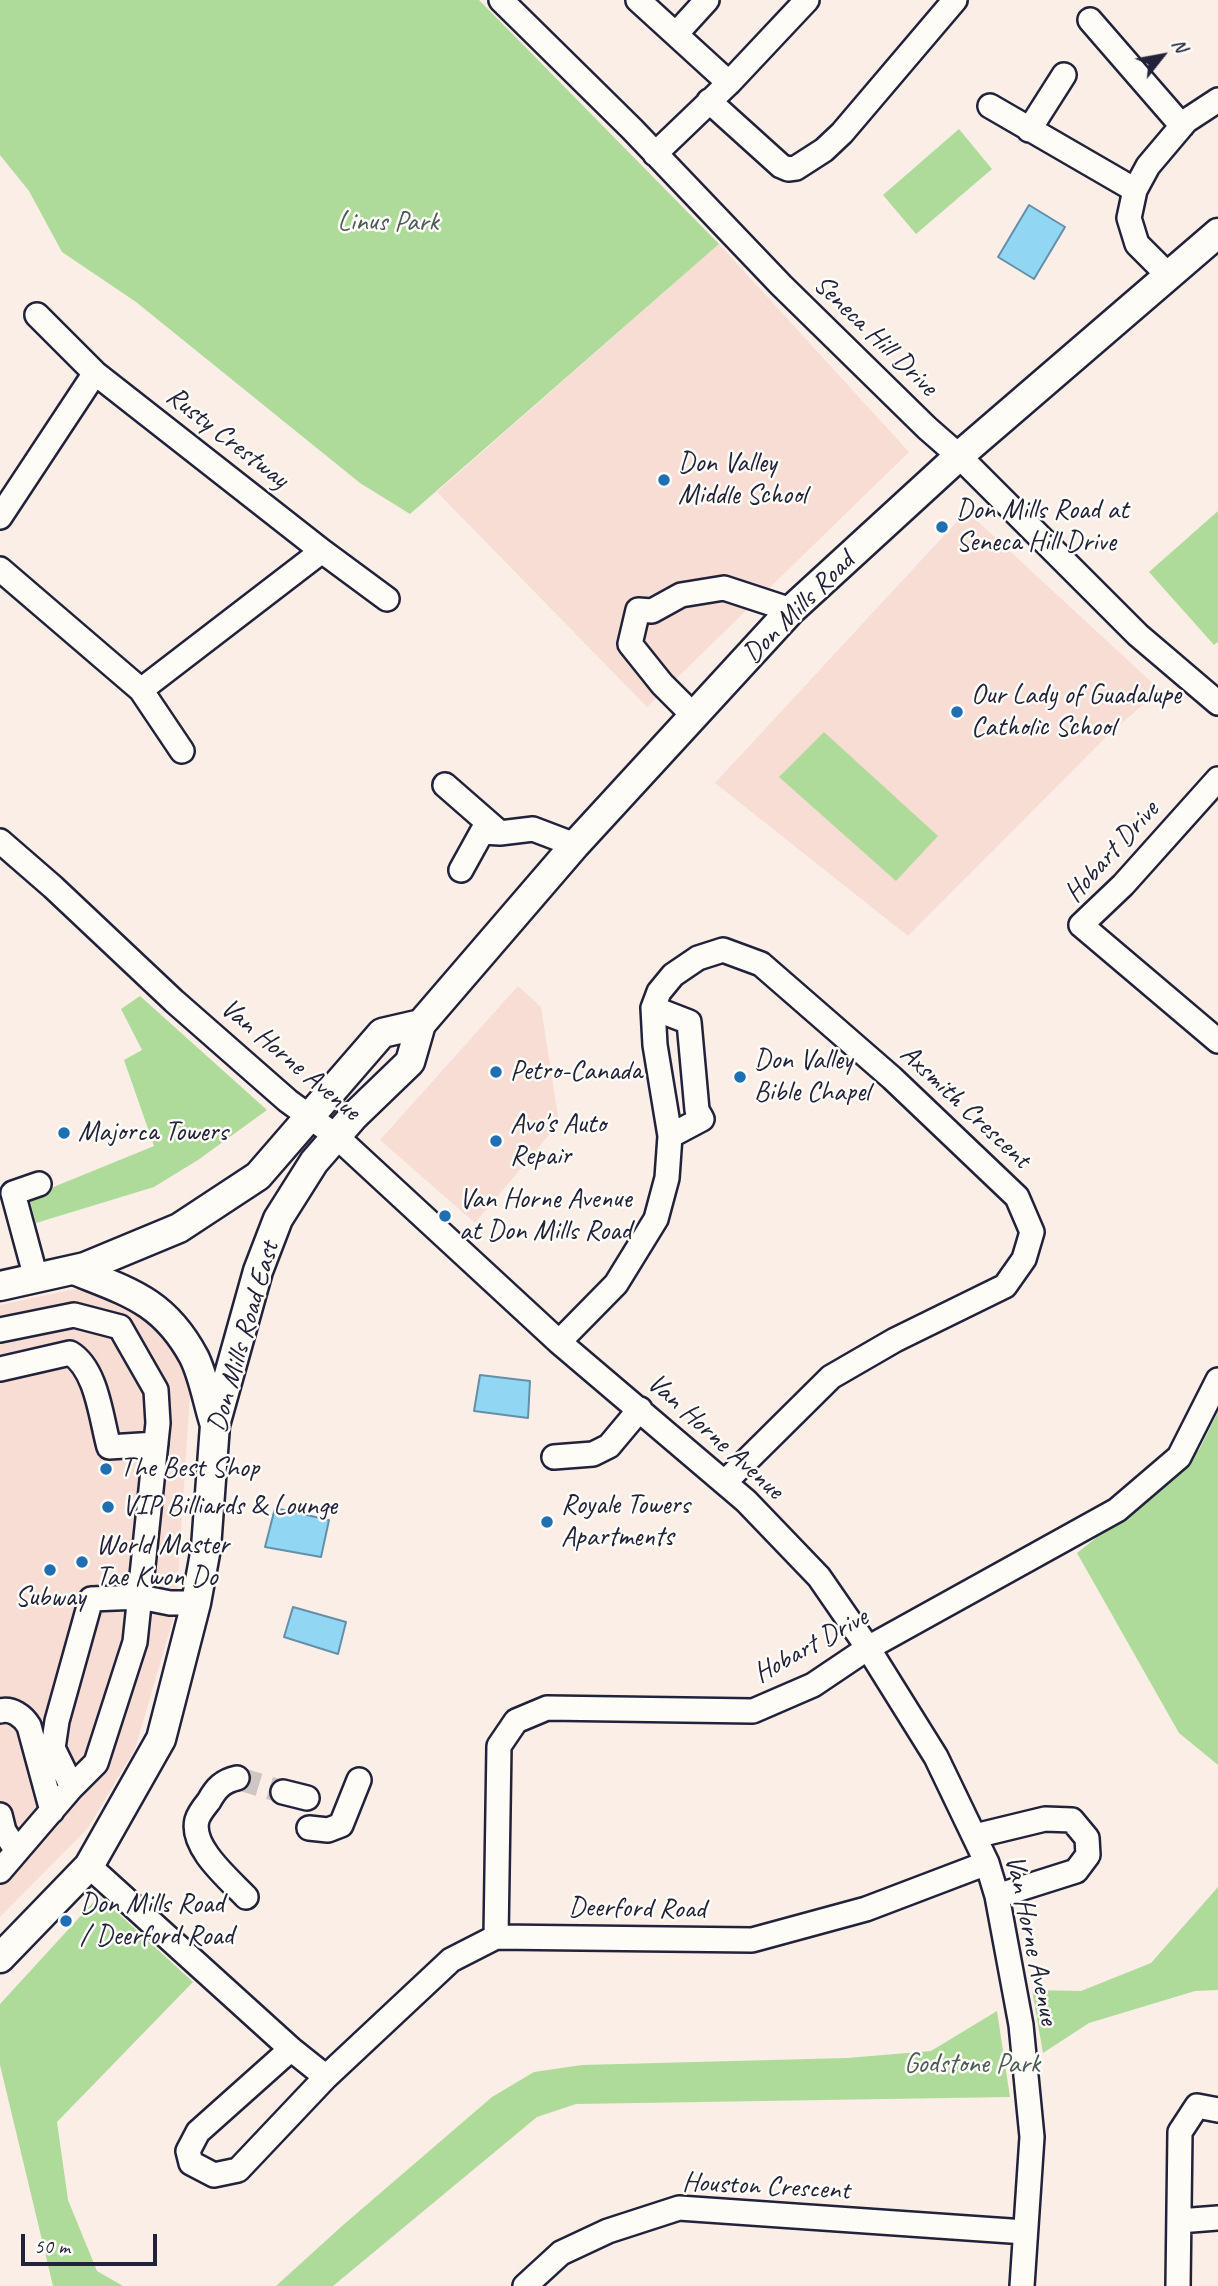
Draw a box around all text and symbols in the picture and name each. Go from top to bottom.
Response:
north arrow [1127,21,1197,91]
text: N [1167,34,1193,56]
park label: Linus Park [337,206,439,240]
street label: Seneca Hill Drive [806,268,944,404]
street label: Rusty Crestway [159,380,295,496]
place label: Don Valley Middle School [678,447,806,513]
marker: Don Valley Middle School [656,472,672,488]
place label: Don Mills Road at Seneca Hill Drive [956,494,1128,560]
marker: Don Mills Road at Seneca Hill Drive [934,519,950,535]
street label: Don Mills Road [736,545,862,671]
place label: Our Lady of Guadalupe Catholic School [971,679,1181,745]
marker: Our Lady of Guadalupe Catholic School [949,704,965,720]
street label: Hobart Drive [1058,794,1166,910]
street label: Van Horne Avenue [213,992,367,1128]
street label: Axsmith Crescent [893,1038,1037,1176]
place label: Don Valley Bible Chapel [754,1044,870,1110]
place label: Petro-Canada [510,1055,642,1089]
marker: Petro-Canada [488,1064,504,1080]
marker: Don Valley Bible Chapel [732,1069,748,1085]
place label: Avo's Auto Repair [510,1108,606,1174]
place label: Majorca Towers [78,1116,228,1150]
marker: Majorca Towers [56,1125,72,1141]
marker: Avo's Auto Repair [488,1133,504,1149]
place label: Van Horne Avenue at Don Mills Road [459,1183,631,1249]
marker: Van Horne Avenue at Don Mills Road [437,1208,453,1224]
street label: Don Mills Road East [201,1238,287,1436]
street label: Van Horne Avenue [640,1367,790,1507]
place label: The Best Shop [120,1452,259,1486]
marker: The Best Shop [98,1461,114,1477]
place label: Royale Towers Apartments [561,1489,690,1555]
place label: VIP Billiards & Lounge [122,1490,337,1524]
marker: VIP Billiards & Lounge [100,1499,116,1515]
marker: Royale Towers Apartments [539,1514,555,1530]
place label: World Master Tae Kwon Do [96,1529,229,1595]
marker: World Master Tae Kwon Do [74,1554,90,1570]
marker: Subway [42,1562,58,1578]
place label: Subway [15,1581,85,1615]
street label: Hobart Drive [748,1601,874,1691]
street label: Van Horne Avenue [997,1852,1065,2028]
place label: Don Mills Road / Deerford Road [80,1888,234,1954]
street label: Deerford Road [568,1891,706,1927]
marker: Don Mills Road / Deerford Road [58,1913,74,1929]
park label: Godstone Park [904,2048,1040,2082]
street label: Houston Crescent [682,2166,850,2208]
scale bar [24,2220,161,2264]
text: 50 m [34,2233,70,2259]

